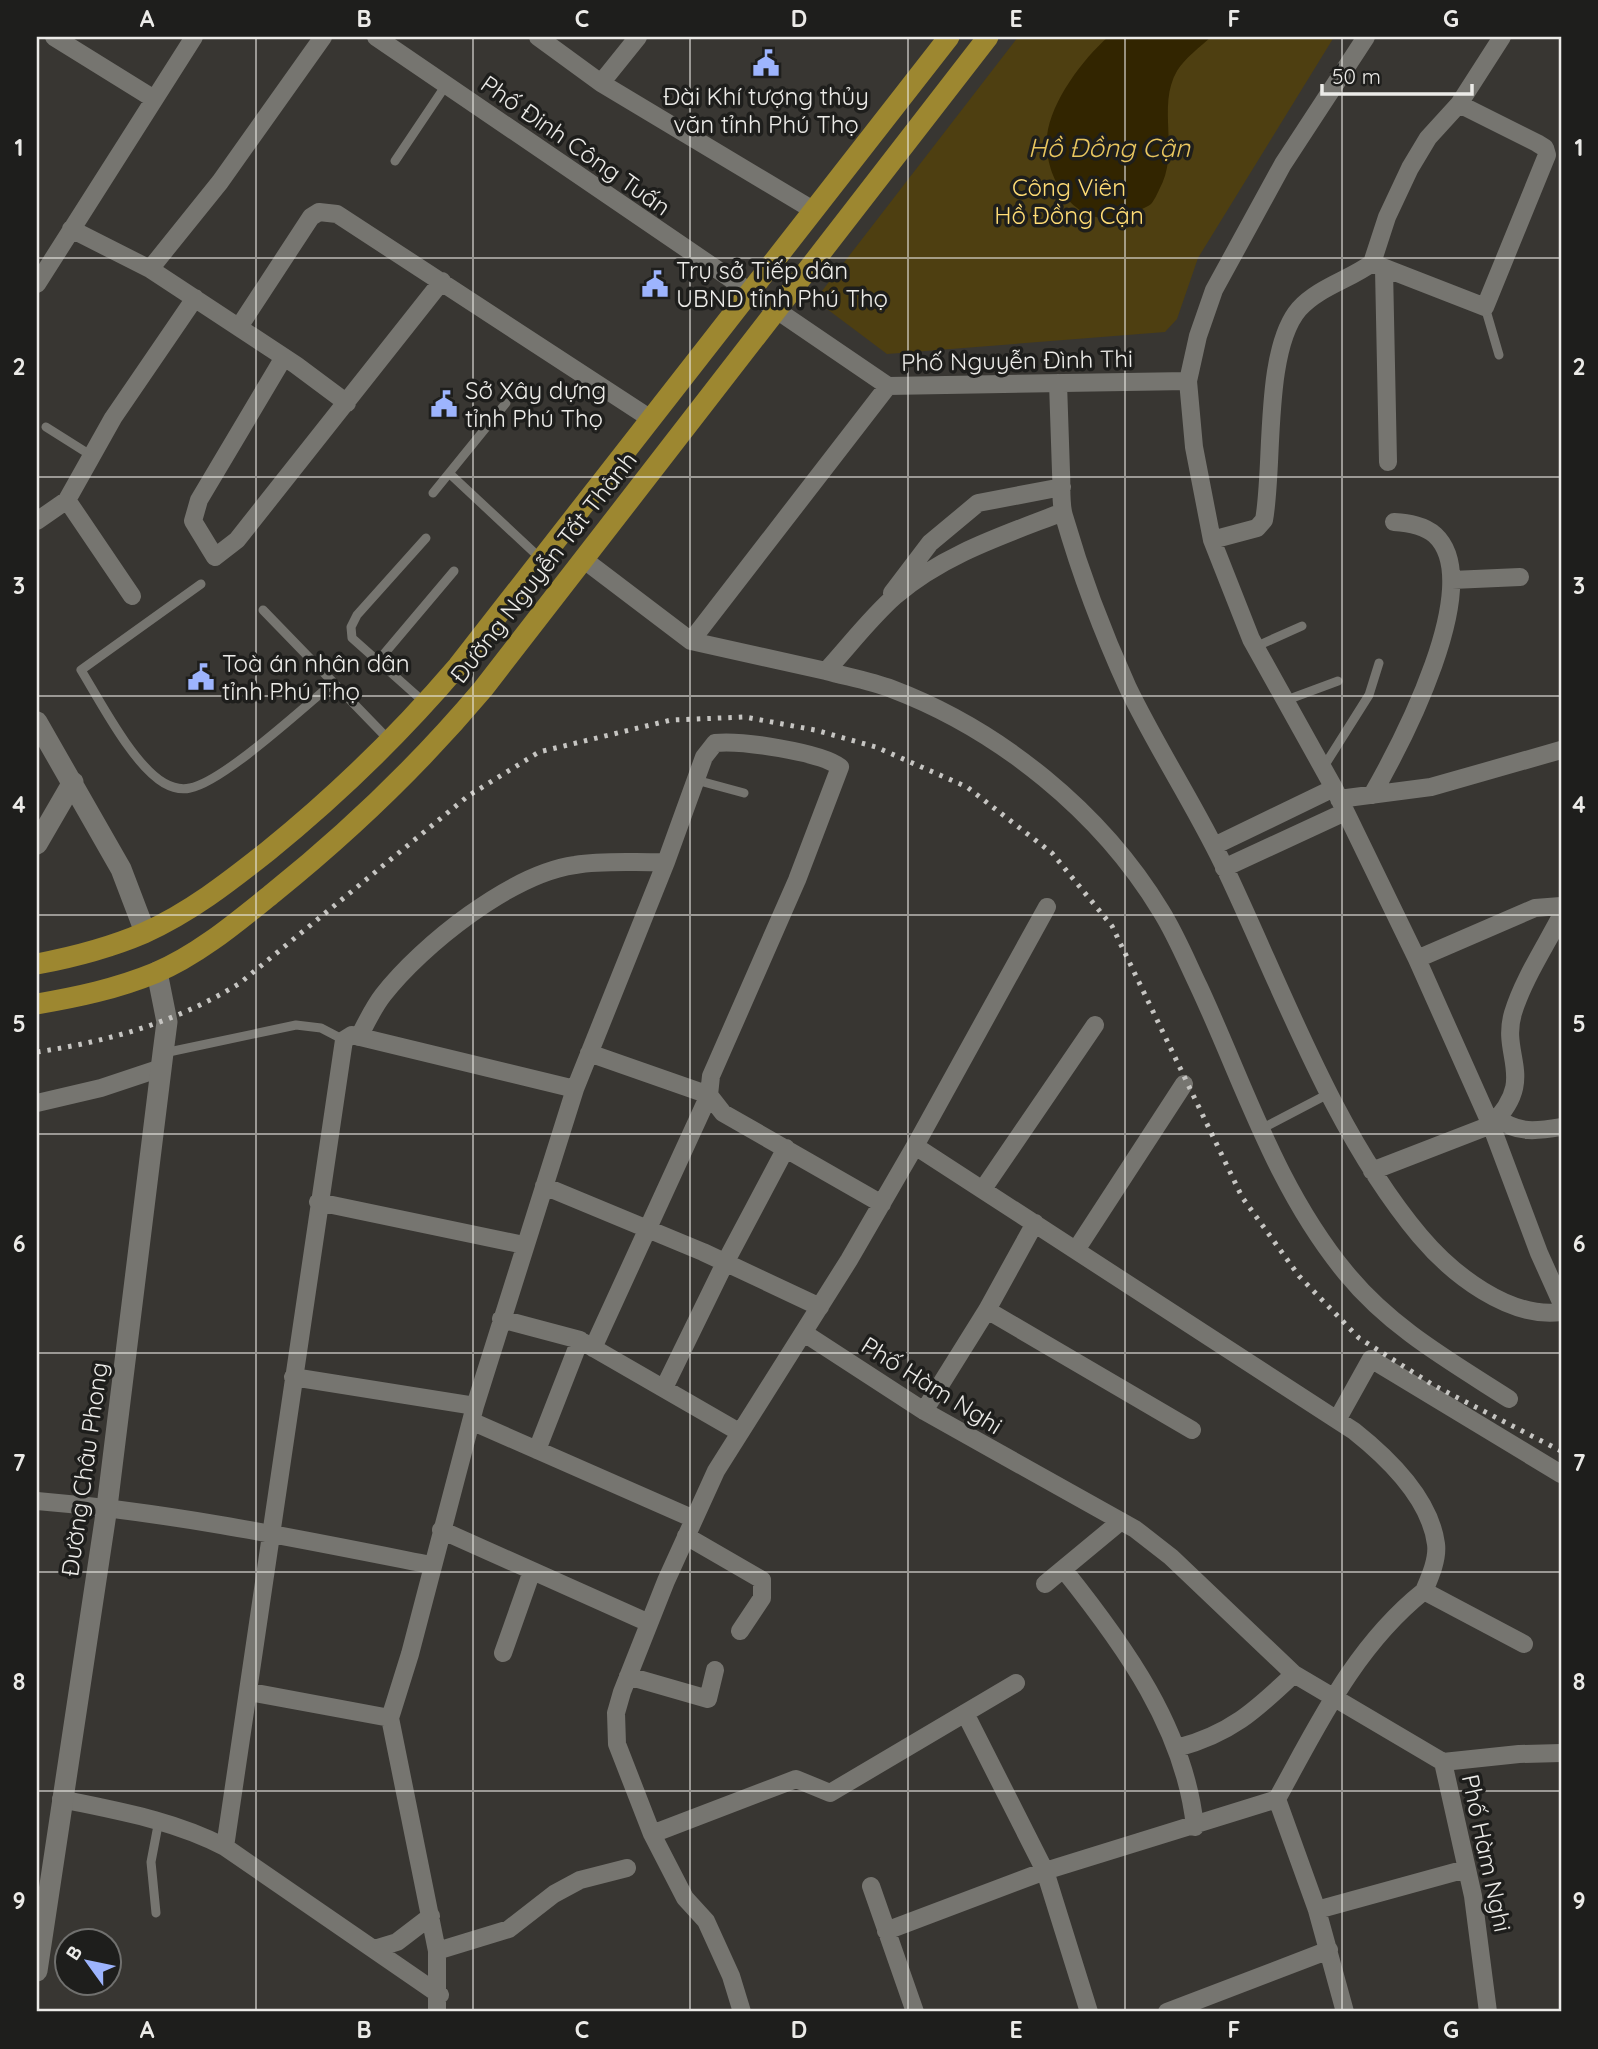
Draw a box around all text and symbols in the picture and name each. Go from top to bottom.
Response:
text: A [140,4,155,33]
text: B [356,4,372,33]
text: C [575,4,589,33]
text: D [791,4,807,33]
text: E [1009,4,1023,33]
text: F [1228,4,1240,33]
text: G [1443,4,1459,33]
public building icon: Đài Khí tượng thủy văn tỉnh Phú Thọ [751,48,781,78]
scale bar [1322,52,1472,96]
text: 50 m [1332,63,1381,89]
street label: Phố Đinh Công Tuấn [475,68,677,222]
place label: Đài Khí tượng thủy văn tỉnh Phú Thọ [663,81,869,139]
water label: Hồ Đồng Cận [1028,131,1191,164]
text: 1 [15,133,23,162]
text: 1 [1575,133,1583,162]
park label: Công Viên Hồ Đồng Cận [994,172,1144,230]
place label: Trụ sở Tiếp dân UBND tỉnh Phú Thọ [676,255,888,313]
public building icon: Trụ sở Tiếp dân UBND tỉnh Phú Thọ [640,269,670,299]
street label: Phố Nguyễn Đình Thi [901,343,1133,377]
text: 2 [12,352,26,381]
text: 2 [1572,352,1586,381]
place label: Sở Xây dựng tỉnh Phú Thọ [465,375,606,433]
public building icon: Sở Xây dựng tỉnh Phú Thọ [429,389,459,419]
street label: Đường Nguyễn Tất Thành [443,445,643,689]
text: 3 [13,571,25,600]
text: 3 [1573,571,1585,600]
place label: Toà án nhân dân tỉnh Phú Thọ [222,648,410,706]
public building icon: Toà án nhân dân tỉnh Phú Thọ [186,662,216,692]
text: 4 [12,790,26,819]
text: 4 [1572,790,1586,819]
text: 5 [12,1009,26,1038]
text: 5 [1572,1009,1586,1038]
text: 6 [13,1229,25,1258]
text: 6 [1573,1229,1585,1258]
street label: Phố Hàm Nghi [856,1330,1008,1440]
street label: Đường Châu Phong [54,1360,114,1578]
text: 7 [13,1448,26,1477]
text: 7 [1573,1448,1586,1477]
text: 8 [13,1667,25,1696]
text: 8 [1573,1667,1585,1696]
street label: Phố Hàm Nghi [1456,1771,1518,1935]
text: 9 [12,1886,26,1915]
text: 9 [1572,1886,1586,1915]
north arrow [52,1926,122,1996]
text: B [60,1941,87,1964]
text: A [140,2015,155,2044]
text: B [356,2015,372,2044]
text: C [575,2015,589,2044]
text: D [791,2015,807,2044]
text: E [1009,2015,1023,2044]
text: F [1228,2015,1240,2044]
text: G [1443,2015,1459,2044]

